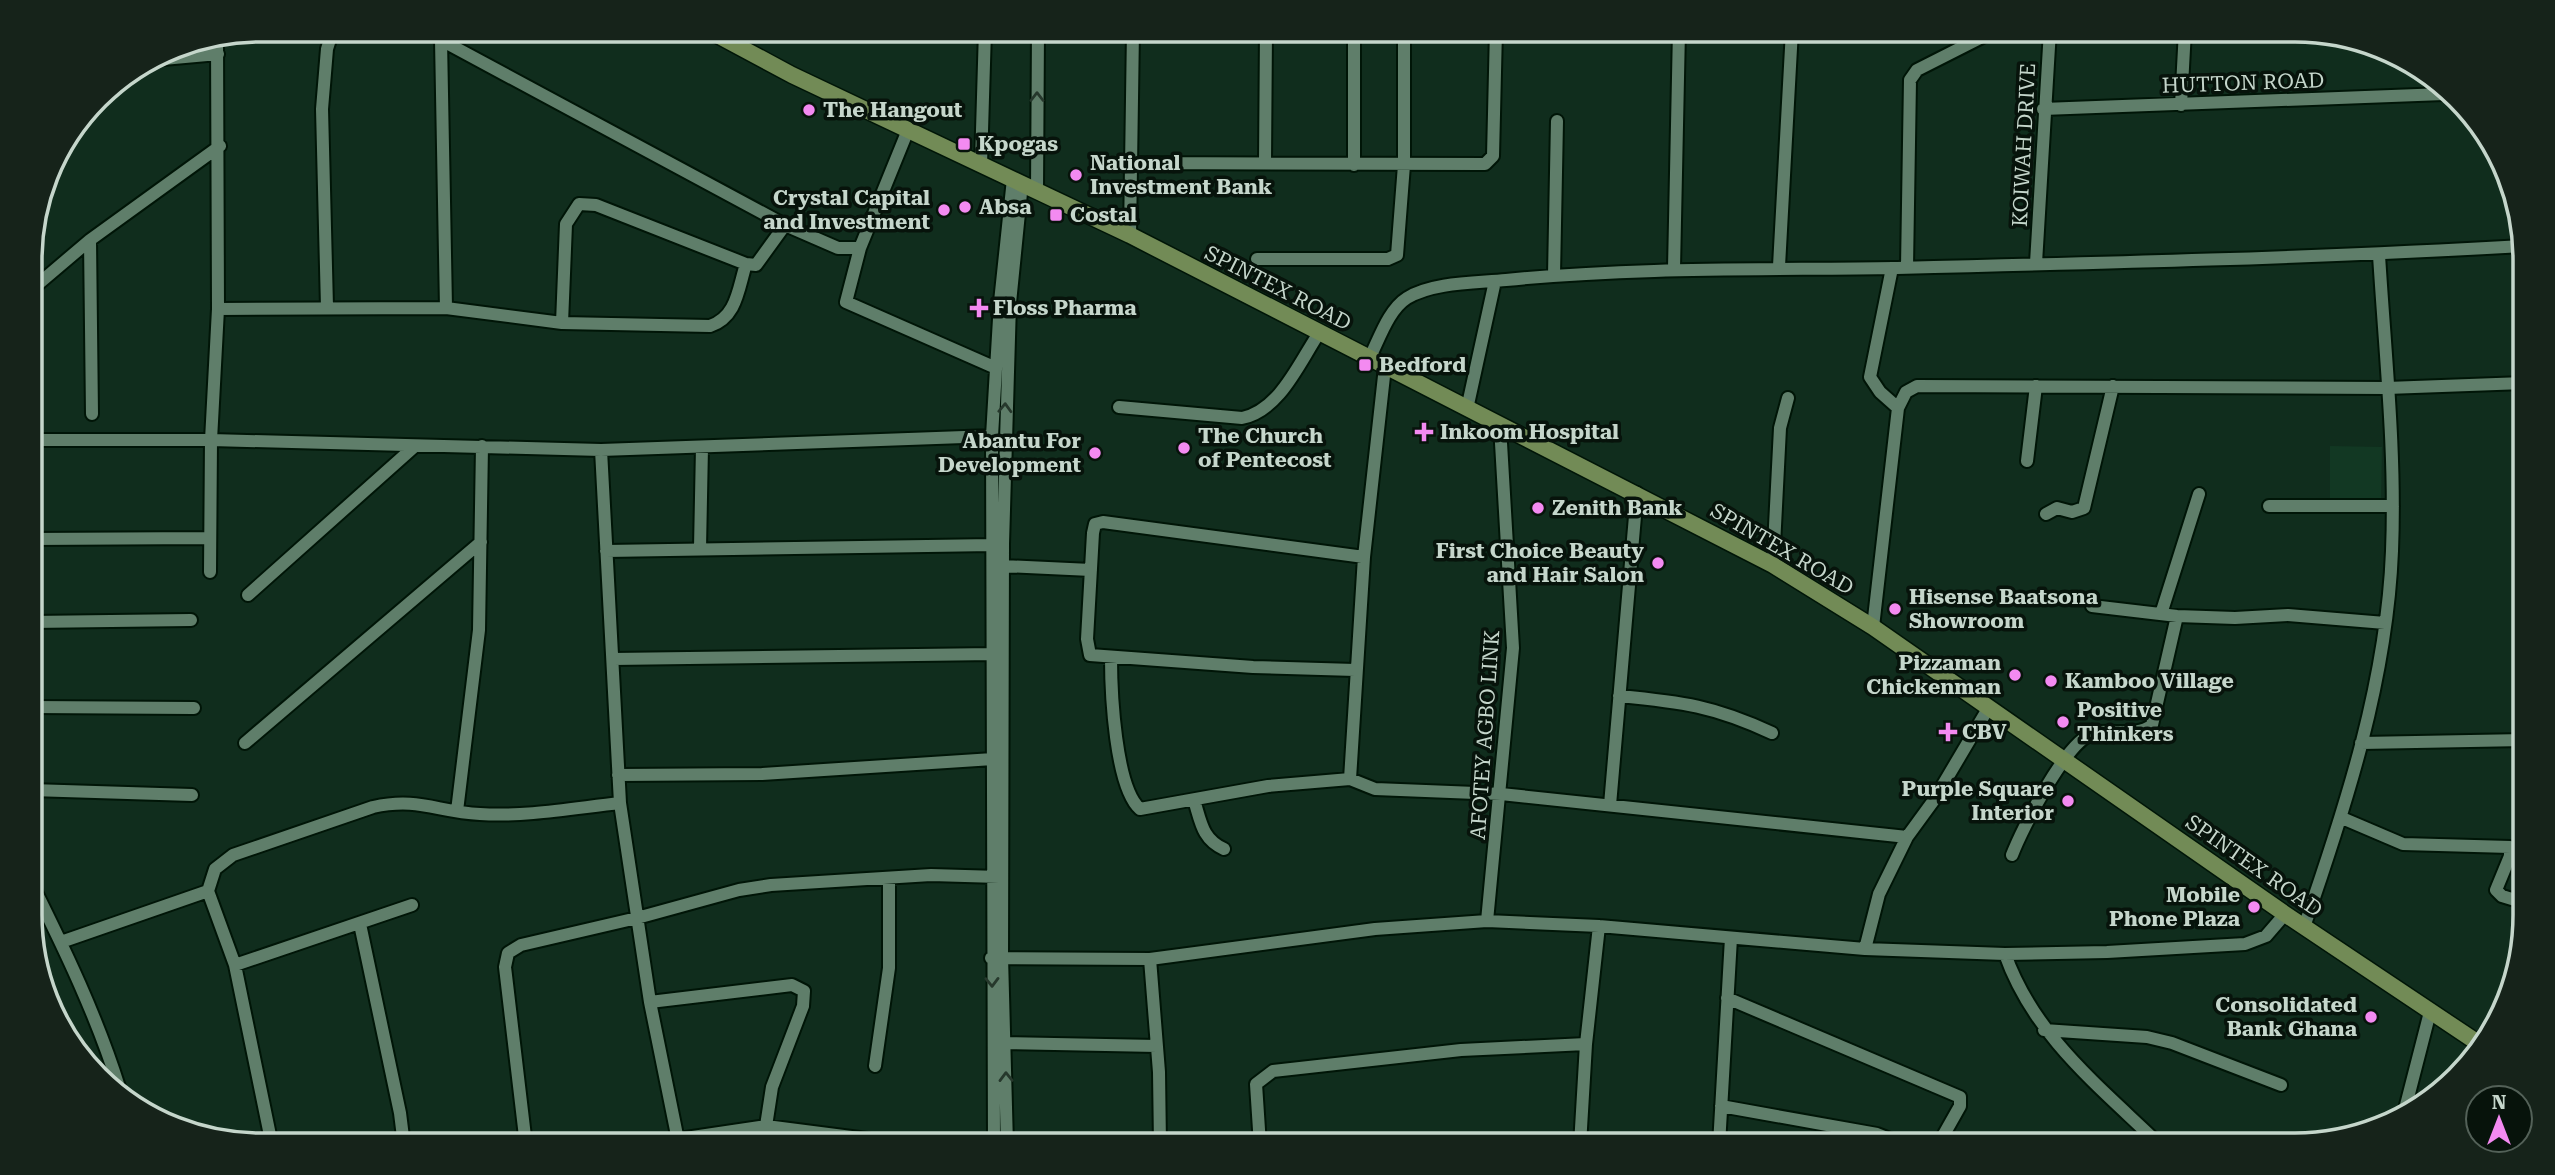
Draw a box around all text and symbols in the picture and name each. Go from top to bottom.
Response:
street label: KOIWAH DRIVE [2008,63,2040,227]
street label: HUTTON ROAD [2161,68,2325,98]
one-way arrow [1029,91,1045,102]
place label: The Hangout [823,98,963,122]
marker: The Hangout [801,102,817,118]
place label: Kpogas [978,132,1058,156]
marker: Kpogas [956,136,972,152]
place label: National Investment Bank [1090,151,1273,199]
marker: National Investment Bank [1068,167,1084,183]
place label: Crystal Capital and Investment [763,186,930,234]
place label: Absa [979,195,1032,219]
marker: Absa [957,199,973,215]
marker: Crystal Capital and Investment [936,202,952,218]
place label: Costal [1070,203,1137,227]
marker: Costal [1048,207,1064,223]
street label: SPINTEX ROAD [1201,241,1355,335]
place label: Floss Pharma [993,296,1137,320]
marker: Floss Pharma [971,300,987,316]
place label: Bedford [1379,353,1466,377]
marker: Bedford [1357,357,1373,373]
one-way arrow [998,403,1013,414]
place label: Inkoom Hospital [1440,420,1619,444]
marker: Inkoom Hospital [1414,422,1434,442]
place label: The Church of Pentecost [1198,424,1332,472]
place label: Abantu For Development [938,429,1081,477]
marker: The Church of Pentecost [1176,440,1192,456]
marker: Abantu For Development [1087,445,1103,461]
place label: Zenith Bank [1552,496,1683,520]
street label: SPINTEX ROAD [1706,498,1858,600]
marker: Zenith Bank [1530,500,1546,516]
place label: First Choice Beauty and Hair Salon [1436,539,1644,587]
marker: First Choice Beauty and Hair Salon [1650,555,1666,571]
place label: Hisense Baatsona Showroom [1909,585,2099,633]
marker: Hisense Baatsona Showroom [1887,601,1903,617]
street label: AFOTEY AGBO LINK [1466,629,1504,841]
place label: Pizzaman Chickenman [1866,651,2001,699]
marker: Pizzaman Chickenman [2007,667,2023,683]
place label: Kamboo Village [2065,669,2234,693]
marker: Kamboo Village [2043,673,2059,689]
place label: Positive Thinkers [2077,698,2174,746]
marker: Positive Thinkers [2055,714,2071,730]
place label: CBV [1962,720,2007,744]
marker: CBV [1940,724,1956,740]
place label: Purple Square Interior [1901,777,2054,825]
marker: Purple Square Interior [2060,793,2076,809]
street label: SPINTEX ROAD [2181,810,2327,922]
place label: Mobile Phone Plaza [2109,883,2241,931]
marker: Mobile Phone Plaza [2246,899,2262,915]
one-way arrow [984,976,999,987]
place label: Consolidated Bank Ghana [2215,993,2358,1041]
marker: Consolidated Bank Ghana [2363,1009,2379,1025]
one-way arrow [998,1071,1014,1082]
north arrow [2464,1084,2534,1154]
text: N [2492,1091,2507,1114]

